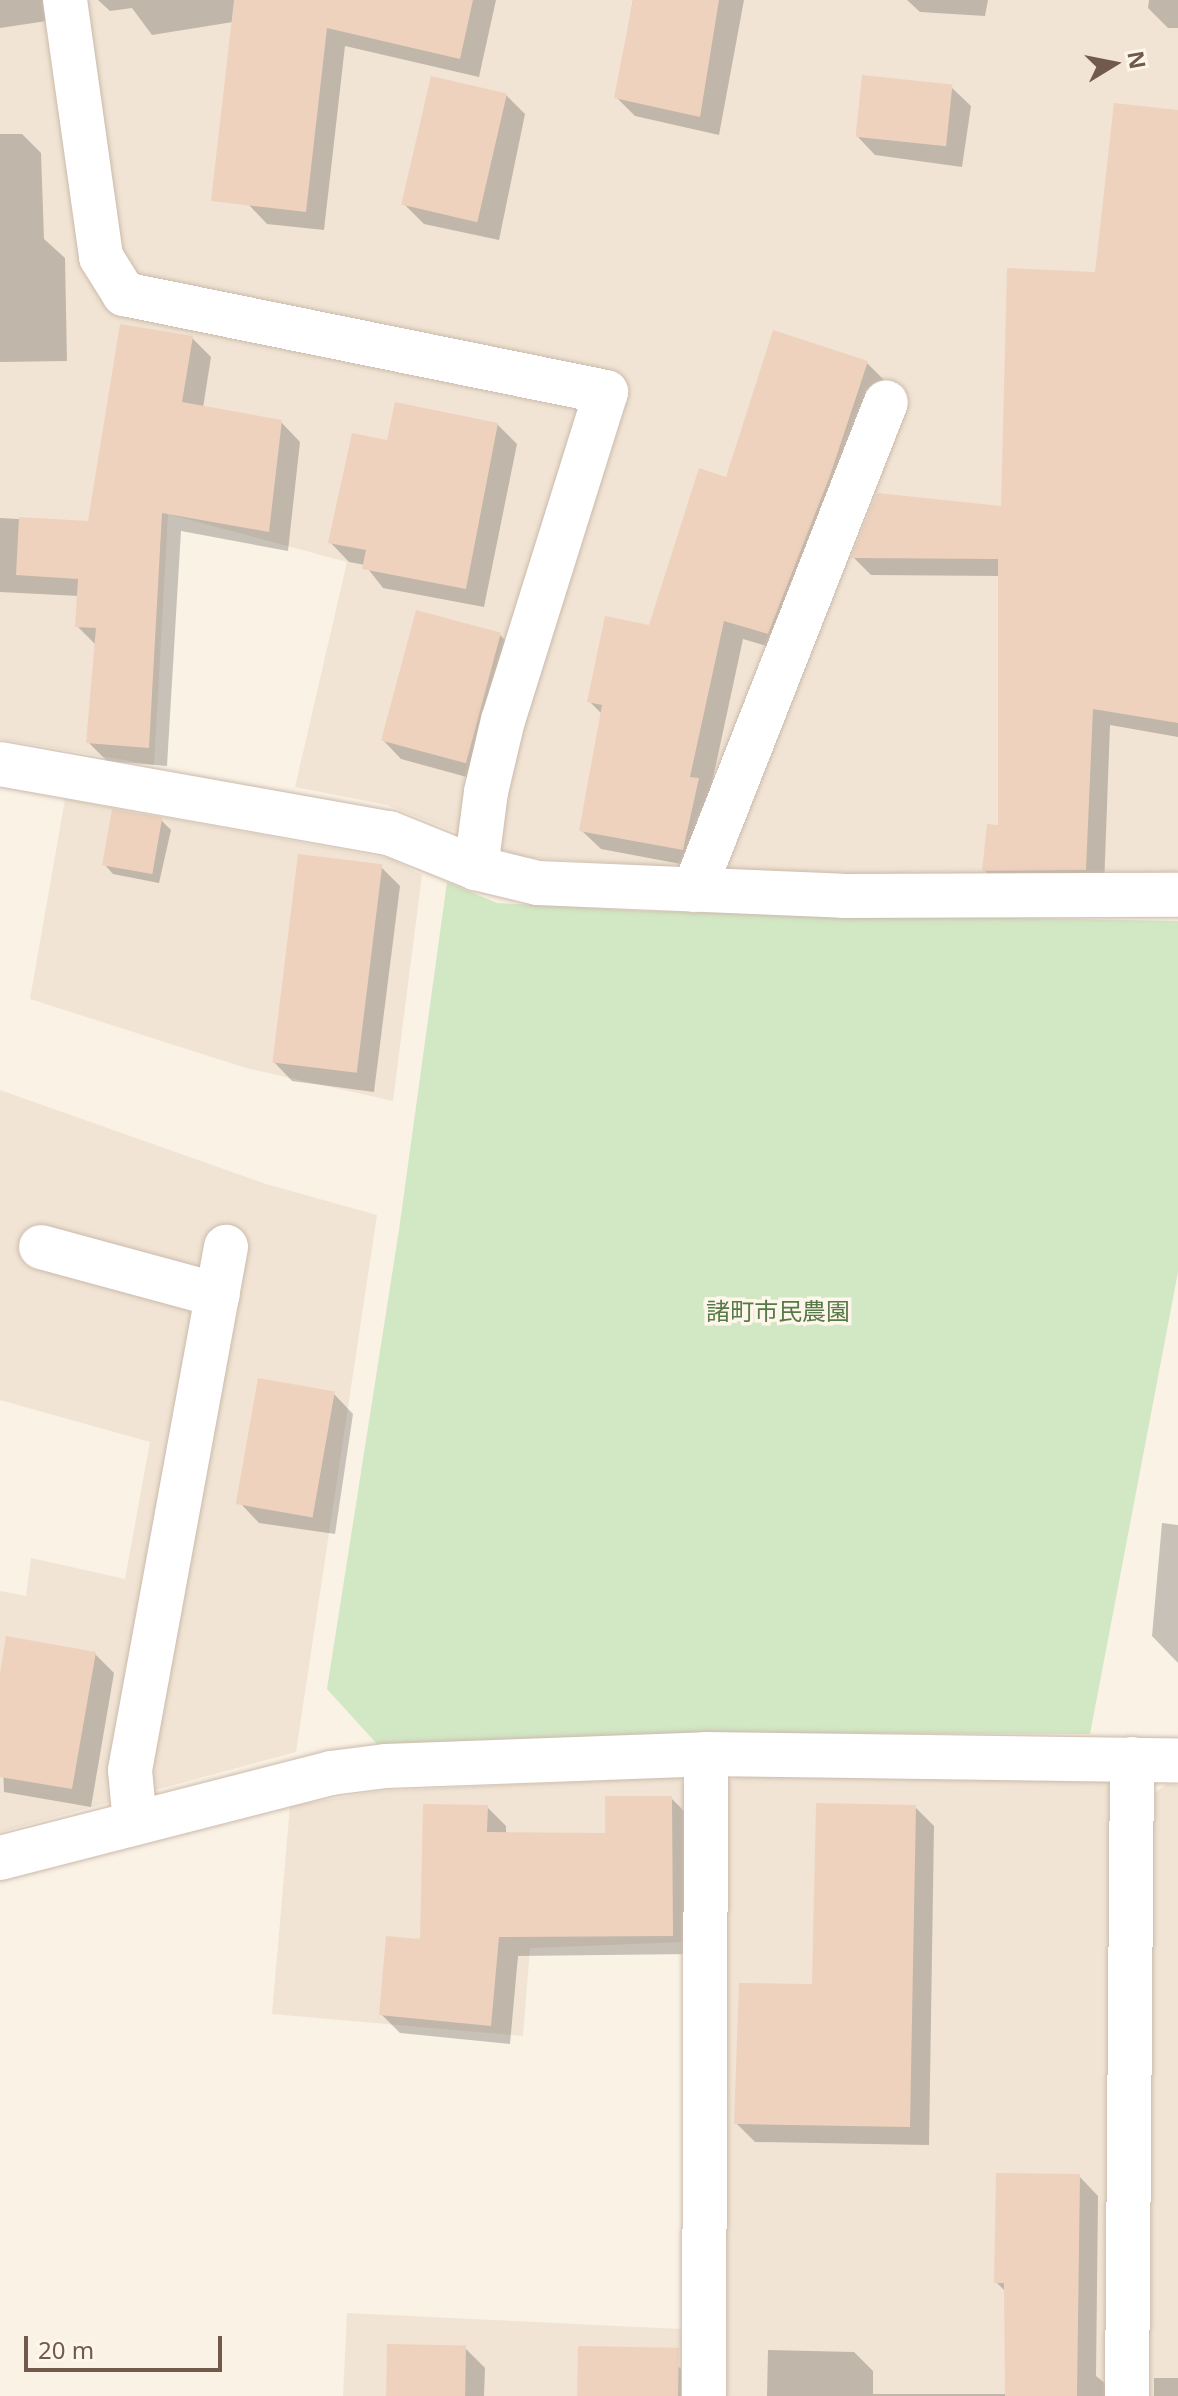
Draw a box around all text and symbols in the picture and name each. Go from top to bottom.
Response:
north arrow [1074,24,1154,104]
text: N [1121,48,1154,71]
park label: 諸町市民農園 [706,1297,850,1325]
scale bar [28,2320,226,2370]
text: 20 m [38,2333,94,2366]

